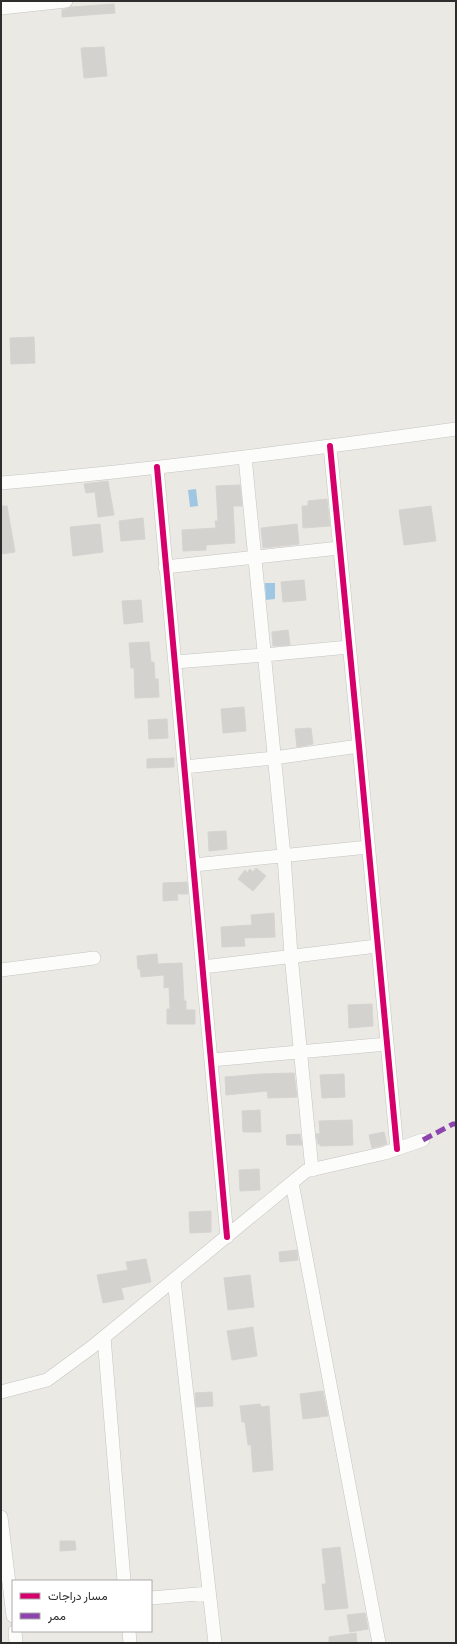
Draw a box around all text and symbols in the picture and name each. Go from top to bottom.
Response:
legend [12,1580,152,1632]
text: مسار دراجات [48,1588,108,1604]
text: ممر [47,1608,66,1624]

